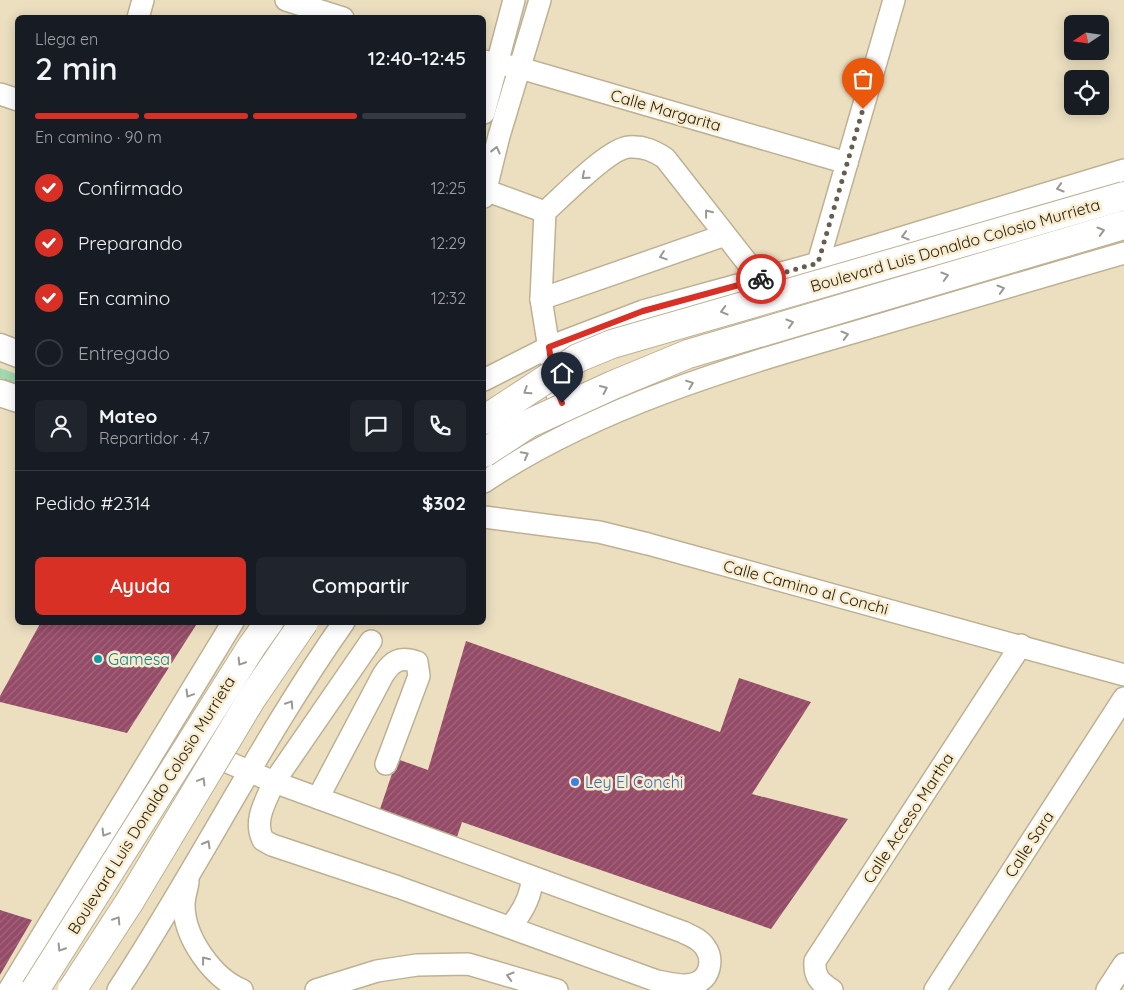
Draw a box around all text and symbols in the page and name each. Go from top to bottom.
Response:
north arrow [1064,15,1109,60]
map controls [1064,15,1109,115]
text: Llega en [35,29,98,49]
text: 12:40–12:45 [368,46,466,70]
text: 2 min [35,48,118,88]
pin [842,58,884,109]
icon: bag [849,65,877,93]
button: locate [1064,70,1109,115]
street label: Calle Margarita [608,85,724,135]
text: En camino · 90 m [35,127,162,147]
one-way arrow [490,145,501,154]
one-way arrow [582,170,591,179]
icon: check [35,174,63,202]
text: Confirmado [78,176,183,200]
text: 12:25 [431,178,466,198]
one-way arrow [1057,183,1065,193]
street label: Boulevard Luis Donaldo Colosio Murrieta [808,194,1102,296]
one-way arrow [706,210,714,219]
one-way arrow [1097,227,1105,237]
icon: check [35,229,63,257]
one-way arrow [901,230,910,240]
text: Preparando [78,231,183,255]
text: 12:29 [430,233,466,253]
one-way arrow [659,251,668,261]
courier [736,254,786,304]
icon: bike [747,265,775,293]
one-way arrow [941,272,949,282]
icon: check [35,284,63,312]
one-way arrow [996,285,1004,295]
text: En camino [78,286,170,310]
text: 12:32 [431,288,466,308]
one-way arrow [720,305,728,315]
one-way arrow [785,319,793,329]
one-way arrow [840,330,848,340]
text: Entregado [78,341,170,365]
pin [541,352,583,403]
icon: home [548,359,576,387]
one-way arrow [685,380,694,390]
one-way arrow [599,384,608,395]
one-way arrow [523,385,532,395]
button: person [35,400,87,452]
button: chat [350,400,402,452]
button: phone [414,400,466,452]
text: Mateo [99,404,157,428]
text: Repartidor · 4.7 [99,428,210,448]
one-way arrow [519,452,528,462]
text: Pedido #2314 [35,491,150,515]
text: $302 [422,491,466,515]
street label: Calle Camino al Conchi [721,555,891,619]
button: Ayuda [35,557,246,615]
button: Compartir [256,557,466,615]
place label: Gamesa [108,649,170,669]
marker: Gamesa [92,653,104,665]
one-way arrow [238,657,248,666]
street label: Boulevard Luis Donaldo Colosio Murrieta [63,672,239,938]
one-way arrow [186,689,196,698]
one-way arrow [284,700,293,710]
street label: Calle Acceso Martha [858,749,958,887]
place label: Ley El Conchi [585,772,683,792]
marker: Ley El Conchi [569,776,581,788]
one-way arrow [195,777,205,786]
street label: Calle Sara [1000,807,1058,881]
one-way arrow [102,828,112,837]
one-way arrow [201,840,211,849]
one-way arrow [111,916,120,925]
one-way arrow [58,942,68,951]
one-way arrow [203,957,211,966]
one-way arrow [506,971,515,982]

